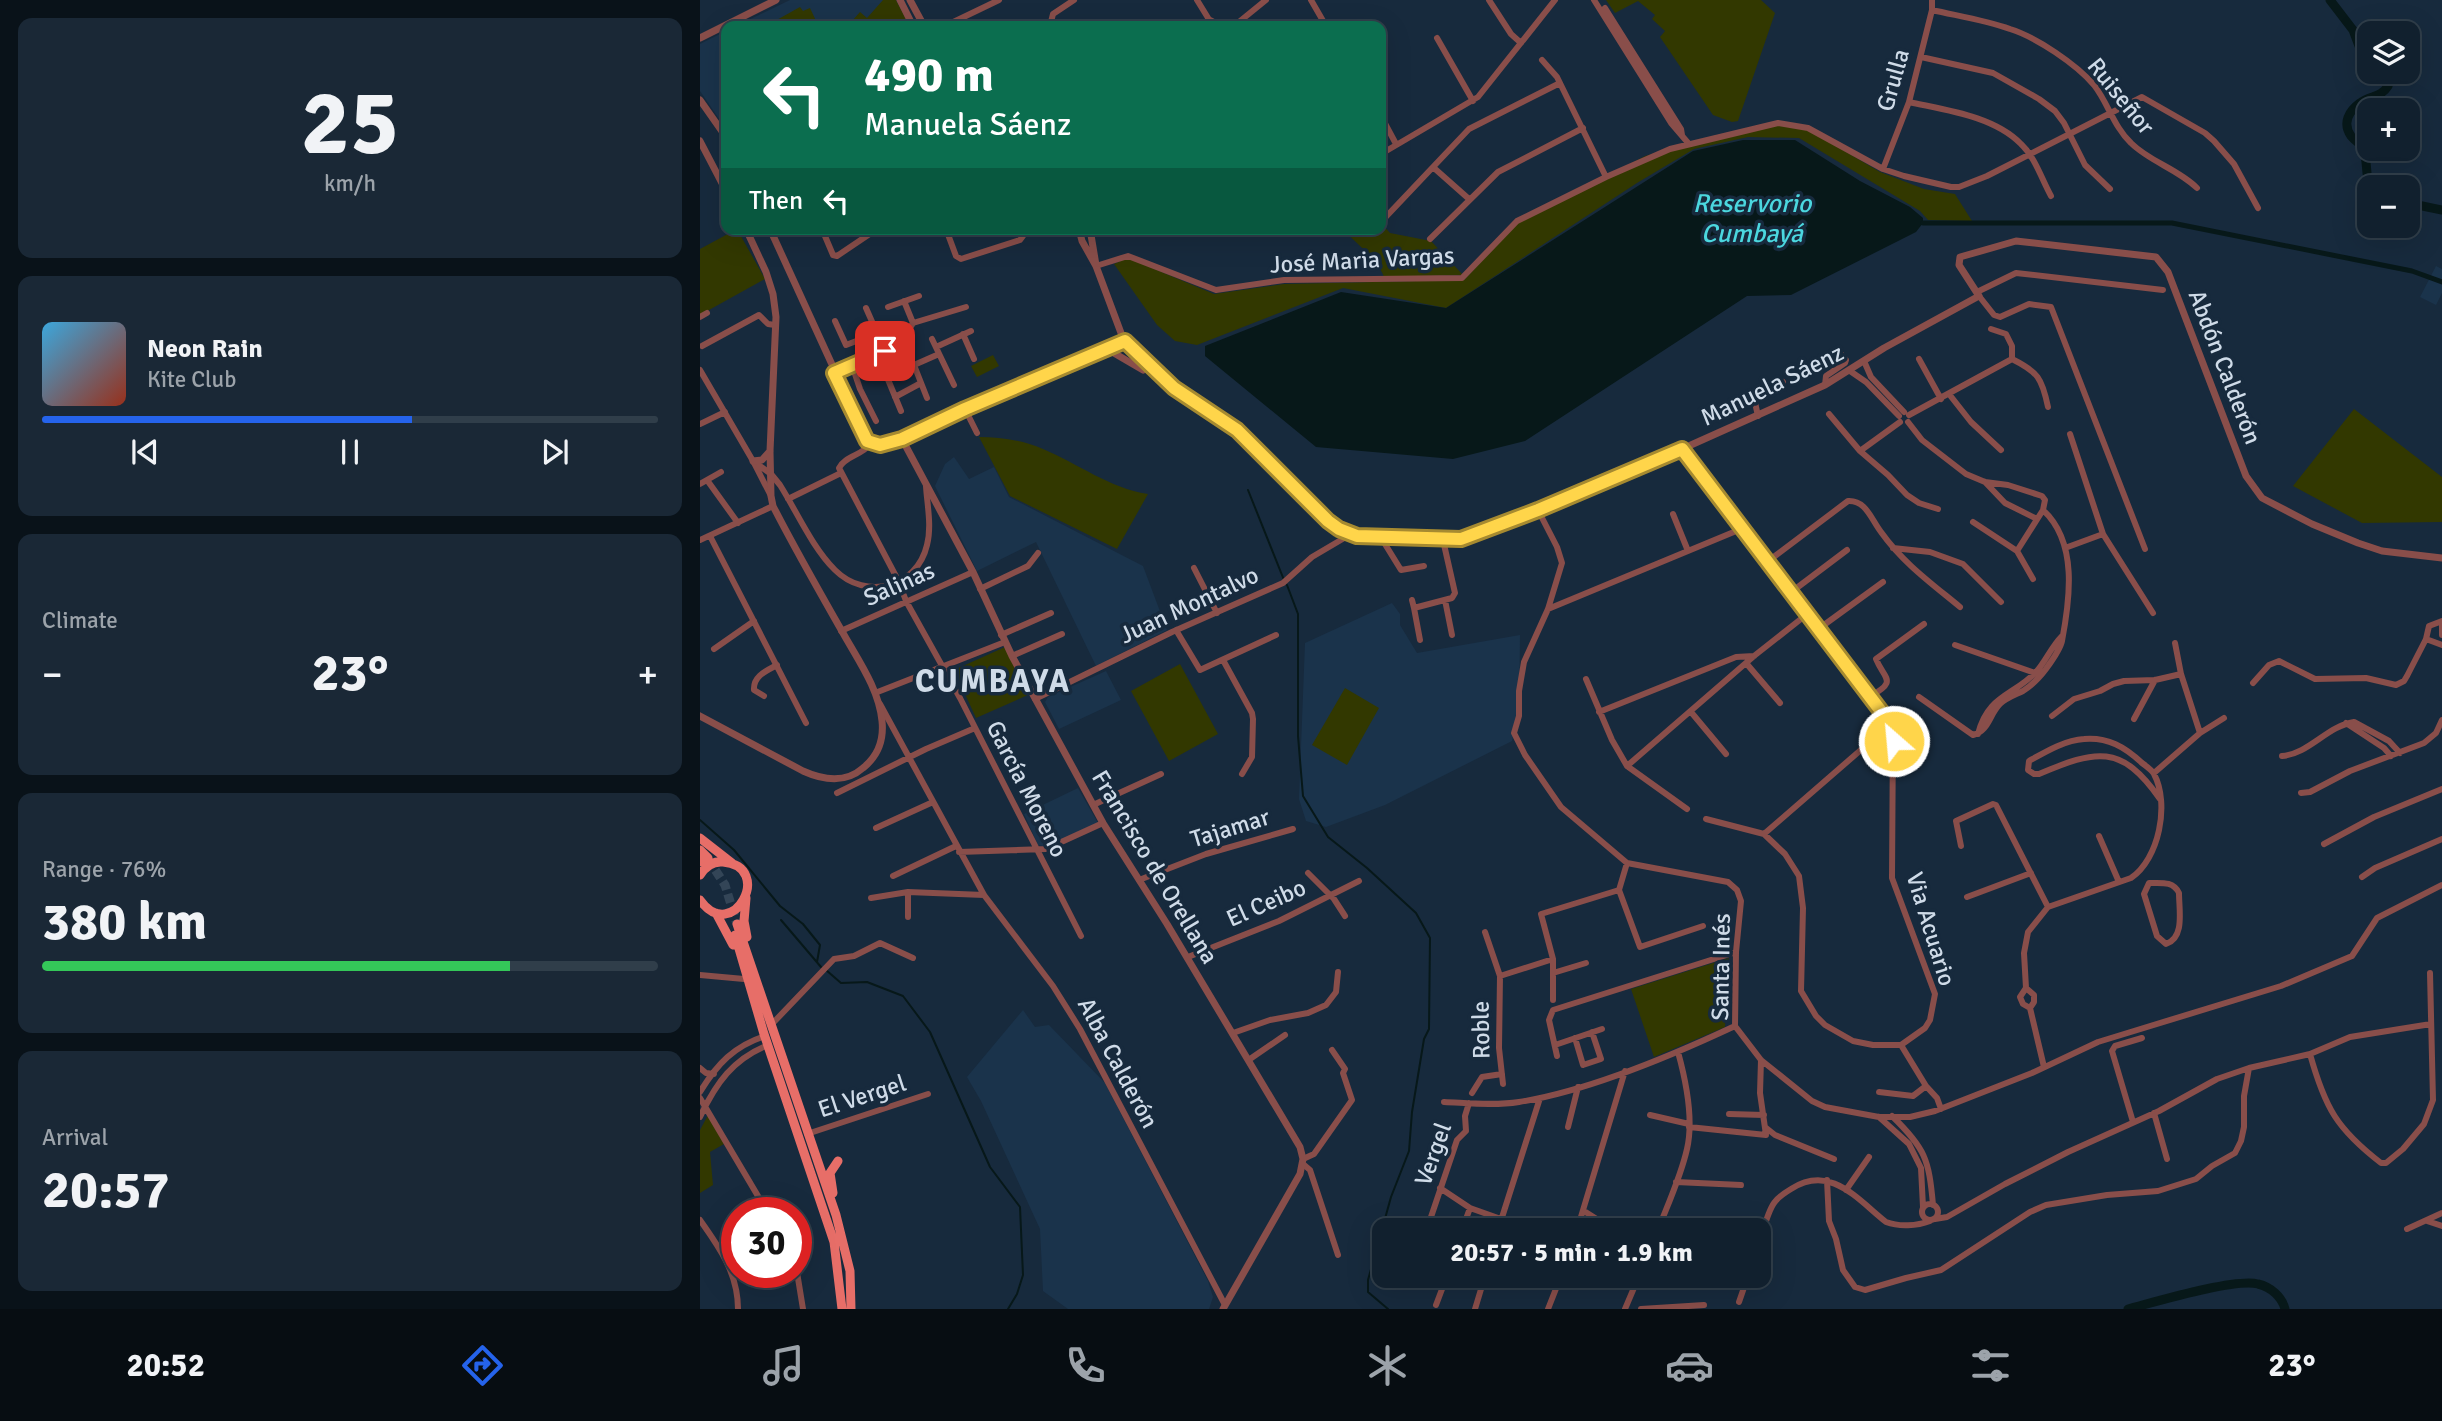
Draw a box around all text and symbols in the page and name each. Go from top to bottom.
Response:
map controls [2357,21,2420,238]
button: layers [2357,21,2420,84]
text: 490 m [864,45,994,105]
street label: Grulla [1870,45,1916,115]
icon: left [749,49,840,140]
street label: Ruiseñor [2081,51,2161,141]
text: 25 [301,67,399,180]
button: + [2357,98,2420,161]
text: Manuela Sáenz [864,105,1071,144]
text: km/h [324,169,376,198]
button: − [2357,175,2420,238]
icon: left [817,182,855,220]
text: Then [749,185,803,217]
water label: Reservorio Cumbayá [1693,188,1813,250]
street label: José Maria Vargas [1269,240,1455,280]
street label: Abdón Calderón [2182,286,2268,448]
pin [855,321,915,381]
icon: arrive [866,332,904,370]
text: Neon Rain [147,333,263,365]
street label: Manuela Sáenz [1696,337,1848,433]
text: Kite Club [147,365,236,394]
icon: previous [126,433,164,471]
icon: pause [331,433,369,471]
icon: next [536,433,574,471]
street label: Salinas [859,555,939,613]
street label: Juan Montalvo [1115,560,1263,650]
text: Climate [42,606,118,635]
text: 23° [312,641,388,705]
text: − [42,651,63,698]
text: + [637,651,658,698]
district label: CUMBAYA [915,662,1071,701]
position arrow [1857,704,1931,778]
street label: García Moreno [980,716,1074,862]
street label: Francisco de Orellana [1085,765,1225,969]
street label: Tajamar [1187,802,1273,854]
text: Range · 76% [42,855,166,884]
street label: Via Acuario [1900,869,1962,989]
street label: El Ceibo [1222,872,1310,934]
text: 380 km [42,890,207,954]
street label: Santa Inés [1705,913,1737,1021]
street label: Alba Calderón [1071,993,1165,1133]
street label: Roble [1465,1001,1497,1059]
street label: El Vergel [814,1068,910,1124]
street label: Vergel [1408,1118,1458,1190]
text: Arrival [42,1123,108,1152]
text: 20:57 [42,1158,170,1222]
speed limit sign: 30 [721,1197,812,1288]
text: 20:57 · 5 min · 1.9 km [1450,1237,1693,1269]
icon: directions [458,1341,507,1390]
icon: music [759,1341,808,1390]
icon: phone [1061,1341,1110,1390]
icon: climate [1363,1341,1412,1390]
icon: car [1665,1341,1714,1390]
icon: filters [1966,1341,2015,1390]
text: 20:52 [126,1346,205,1385]
text: 23° [2268,1346,2316,1385]

